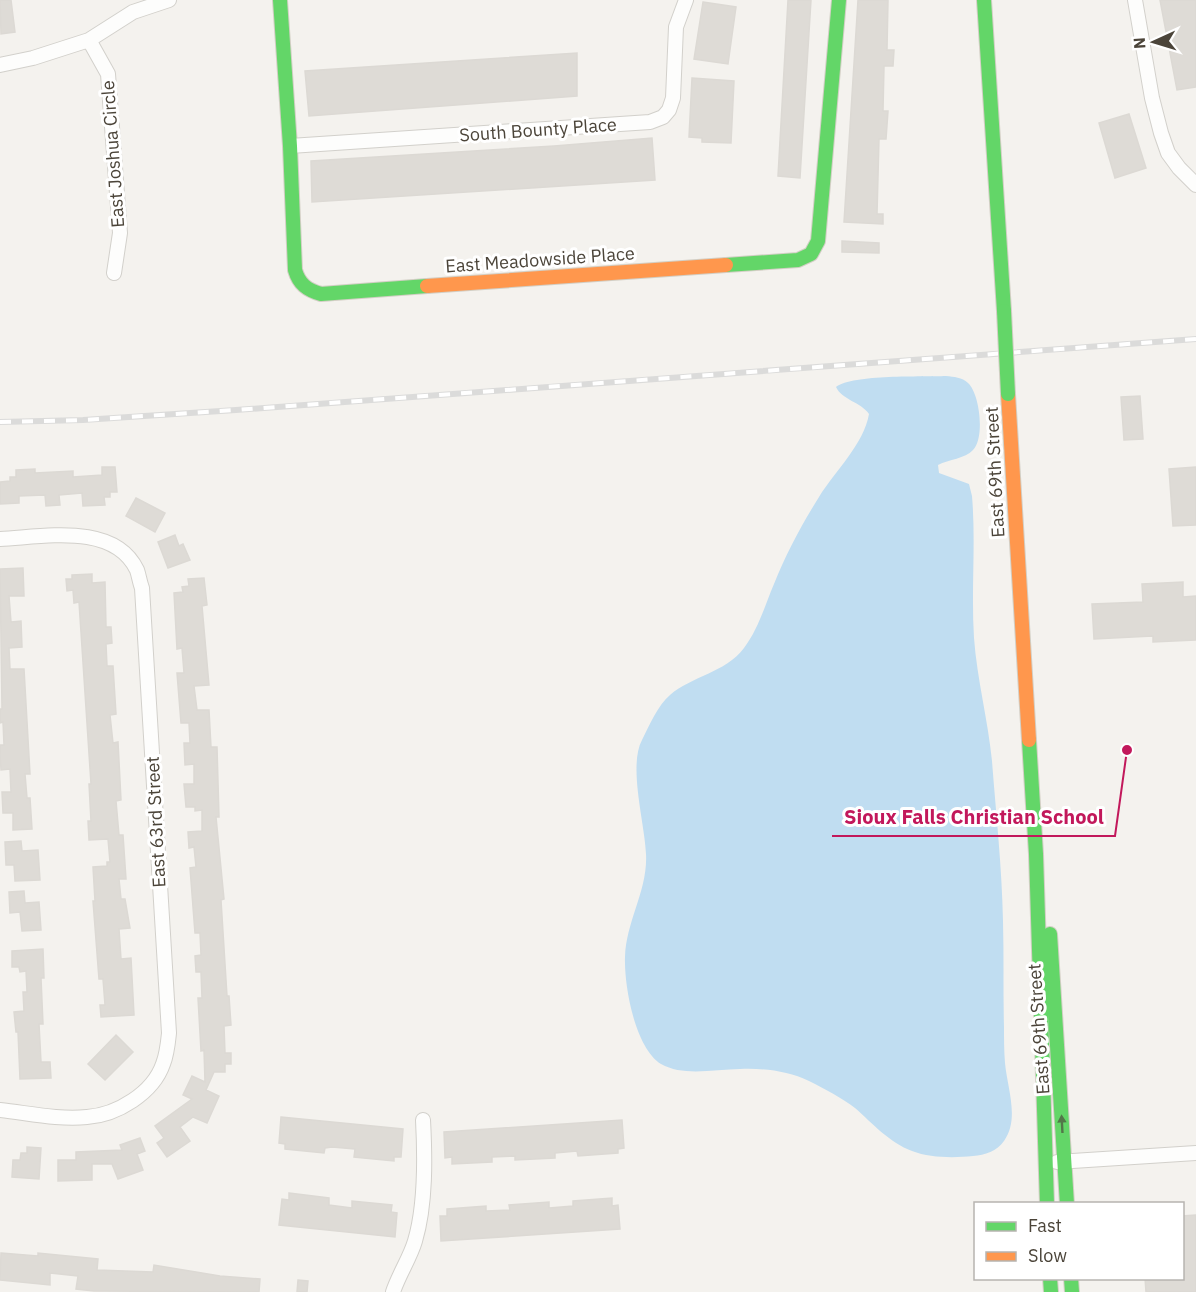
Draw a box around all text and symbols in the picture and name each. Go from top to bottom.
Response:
north arrow [1124,12,1184,72]
text: N [1129,37,1149,50]
street label: East Joshua Circle [96,79,129,228]
street label: South Bounty Place [459,113,617,146]
street label: East Meadowside Place [445,241,636,278]
street label: East 69th Street [980,406,1009,538]
street label: East 63rd Street [141,756,170,888]
callout: Sioux Falls Christian School [832,798,1115,836]
text: Sioux Falls Christian School [844,803,1104,830]
street label: East 69th Street [1022,963,1055,1095]
one-way arrow [1058,1115,1067,1134]
legend [974,1202,1184,1280]
text: Fast [1028,1214,1062,1237]
text: Slow [1028,1244,1067,1267]

